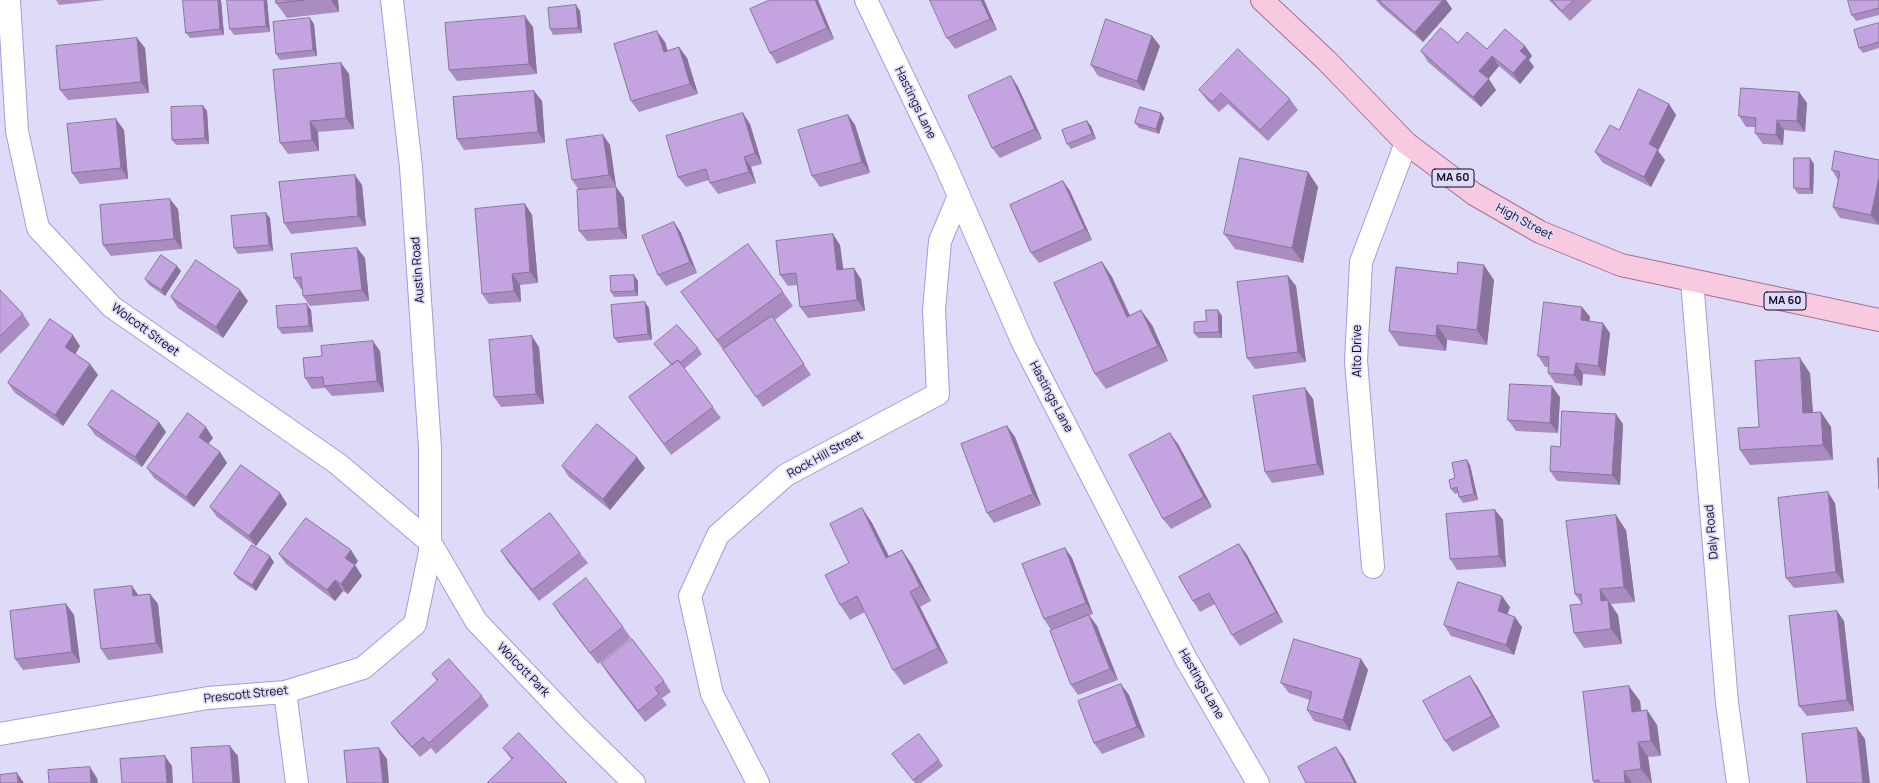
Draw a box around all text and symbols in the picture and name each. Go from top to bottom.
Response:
street label: Hastings Lane [891,65,939,141]
road number: MA 60 [1432,169,1474,187]
street label: High Street [1493,201,1555,243]
street label: Austin Road [408,236,428,304]
road number: MA 60 [1764,292,1806,310]
street label: Wolcott Street [108,301,182,359]
street label: Alto Drive [1351,325,1365,377]
street label: Hastings Lane [1026,359,1076,435]
street label: Rock Hill Street [785,428,865,482]
street label: Daly Road [1702,504,1722,560]
street label: Wolcott Park [494,640,552,700]
street label: Hastings Lane [1175,646,1227,722]
street label: Prescott Street [203,683,289,707]

